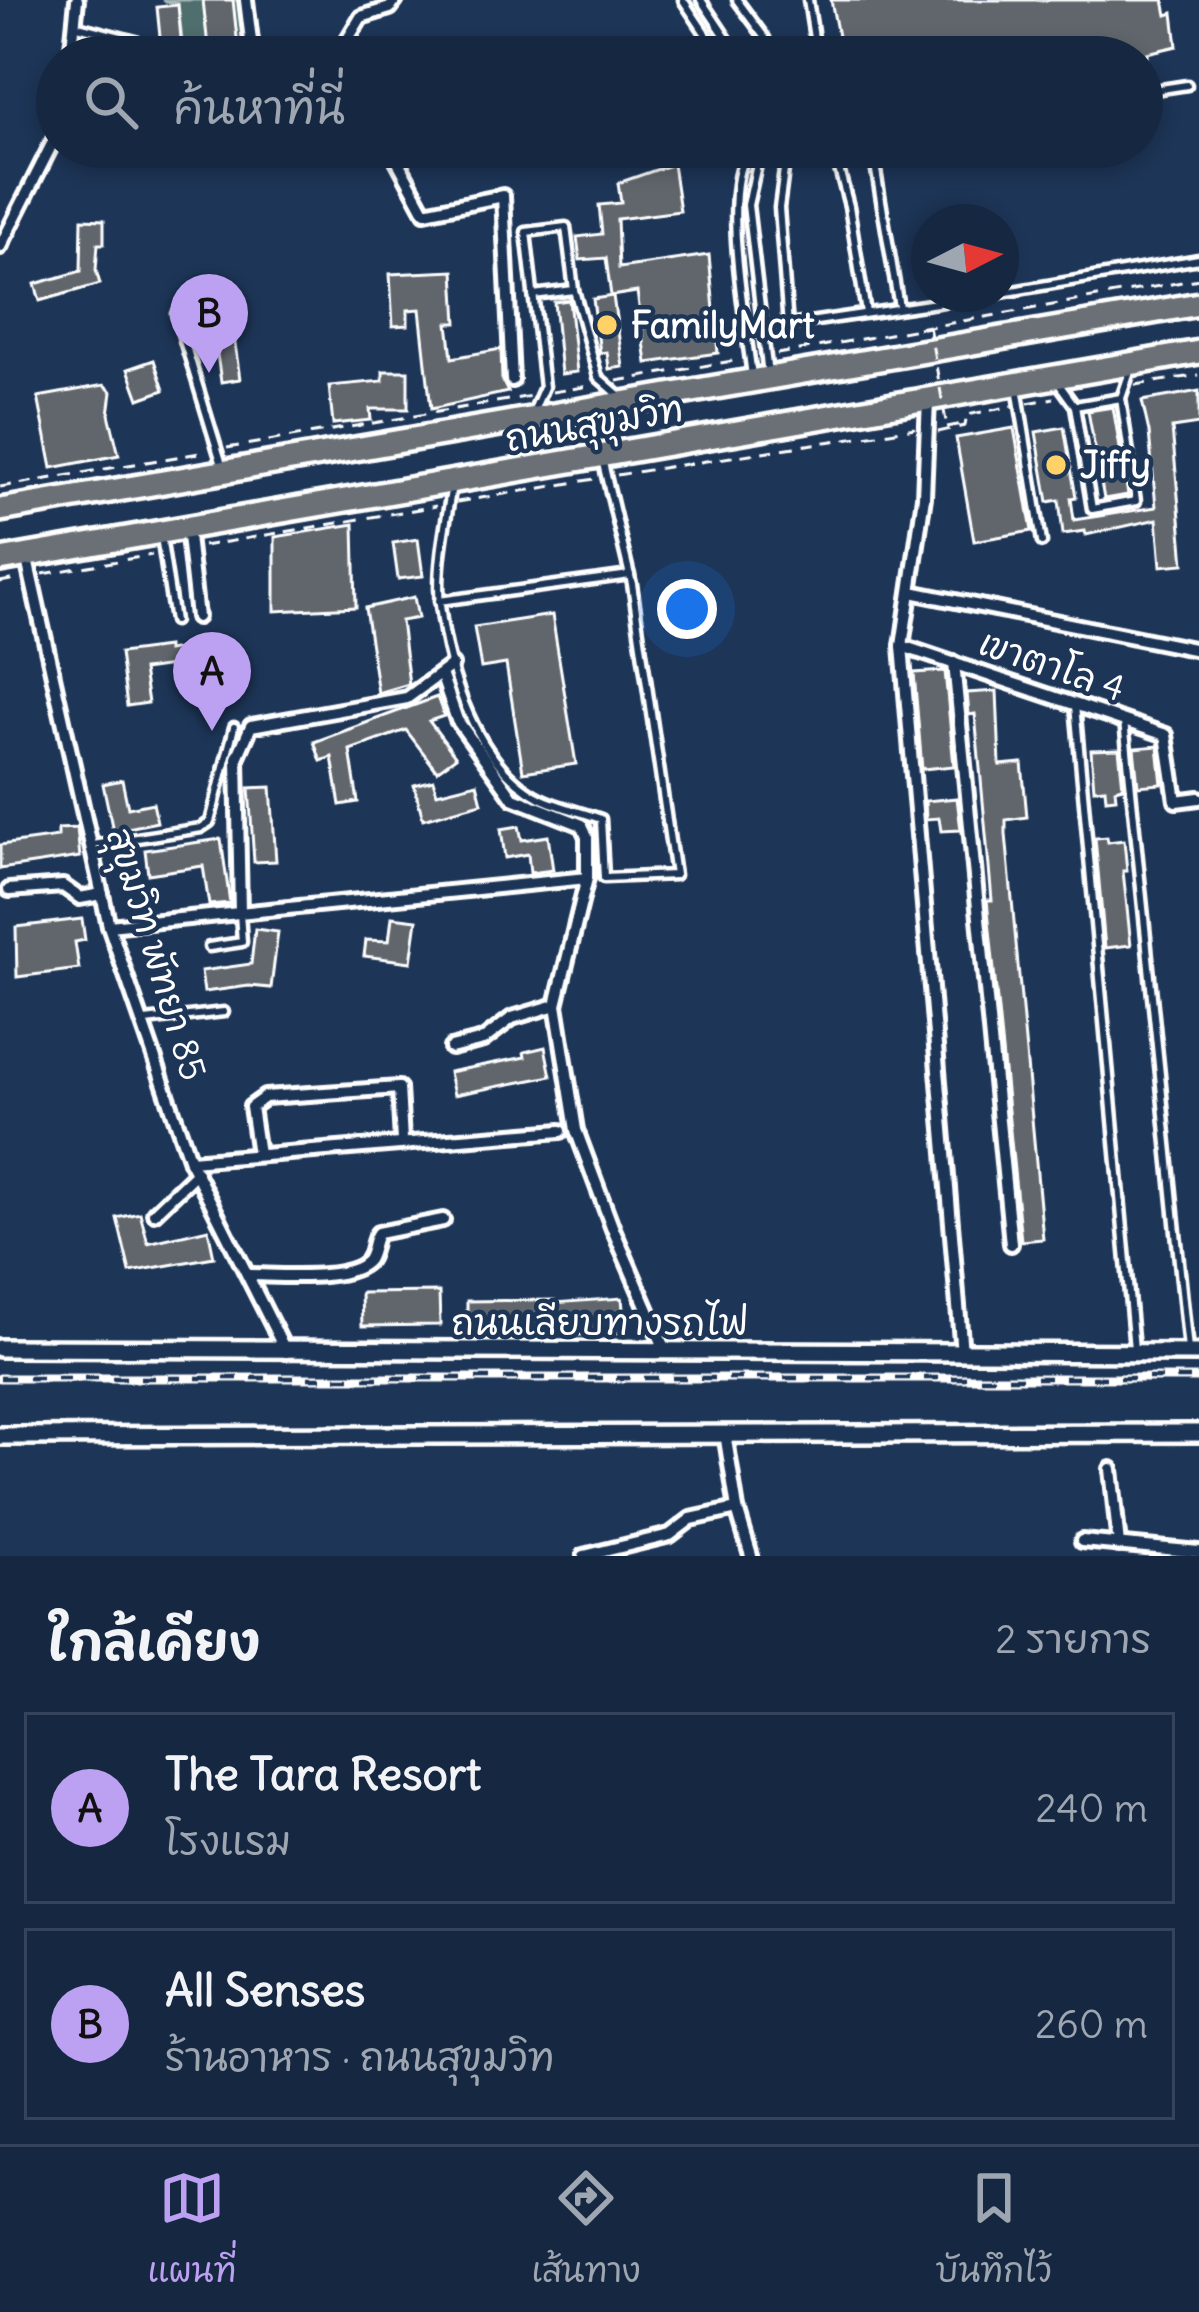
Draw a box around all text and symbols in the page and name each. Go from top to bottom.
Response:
search box [36,36,1163,168]
icon: search [78,69,144,135]
text: ค้นหาที่นี่ [174,80,345,136]
north arrow [911,204,1019,312]
pin: B [170,274,248,373]
place label: FamilyMart [631,303,815,348]
marker: FamilyMart [594,312,620,338]
street label: ถนนสุขุมวิท [502,386,687,466]
place label: Jiffy [1080,443,1151,488]
marker: Jiffy [1043,452,1069,478]
your location [657,579,717,639]
street label: เขาตาโล 4 [973,619,1131,711]
pin: A [173,632,251,731]
street label: สุขุมวิท พัทยา 85 [92,823,216,1087]
street label: ถนนเลียบทางรถไฟ [451,1299,749,1345]
text: ใกล้เคียง [48,1610,260,1674]
text: 2 รายการ [995,1615,1151,1664]
text: The Tara Resort [165,1746,481,1802]
text: A [77,1784,103,1833]
text: 240 m [1036,1784,1148,1833]
text: โรงแรม [165,1817,291,1866]
text: All Senses [165,1962,365,2018]
text: B [77,2000,103,2049]
text: 260 m [1035,2000,1148,2049]
text: ร้านอาหาร · ถนนสุขุมวิท [165,2033,555,2082]
tab: แผนที่ [147,2165,237,2295]
tab: เส้นทาง [531,2165,641,2295]
tab: บันทึกไว้ [936,2165,1052,2295]

